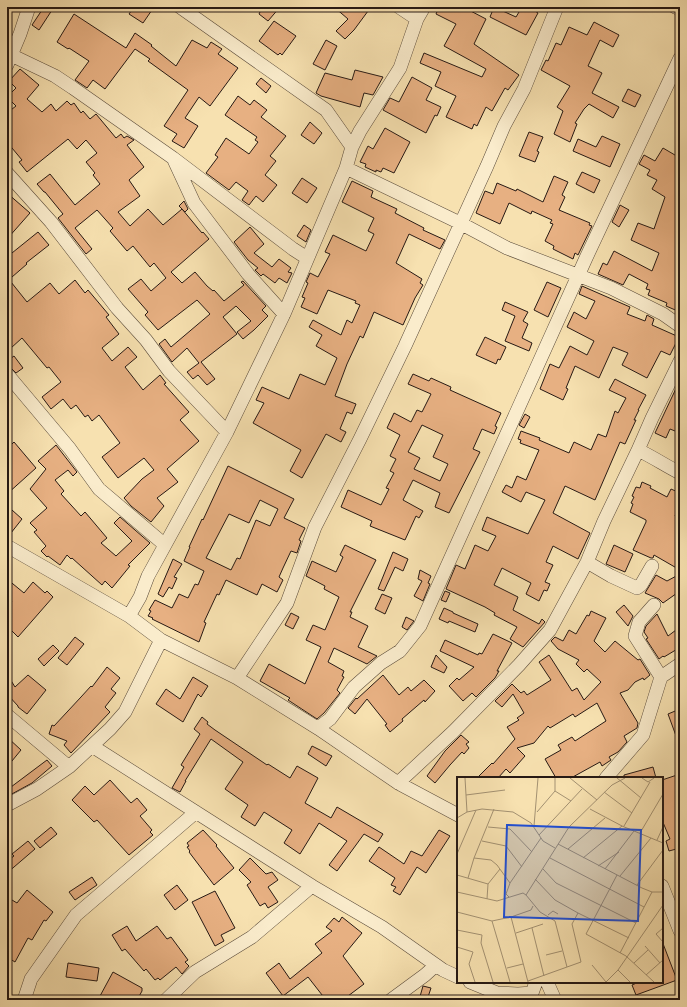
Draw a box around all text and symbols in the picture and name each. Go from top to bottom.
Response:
inset map [457,777,663,983]

